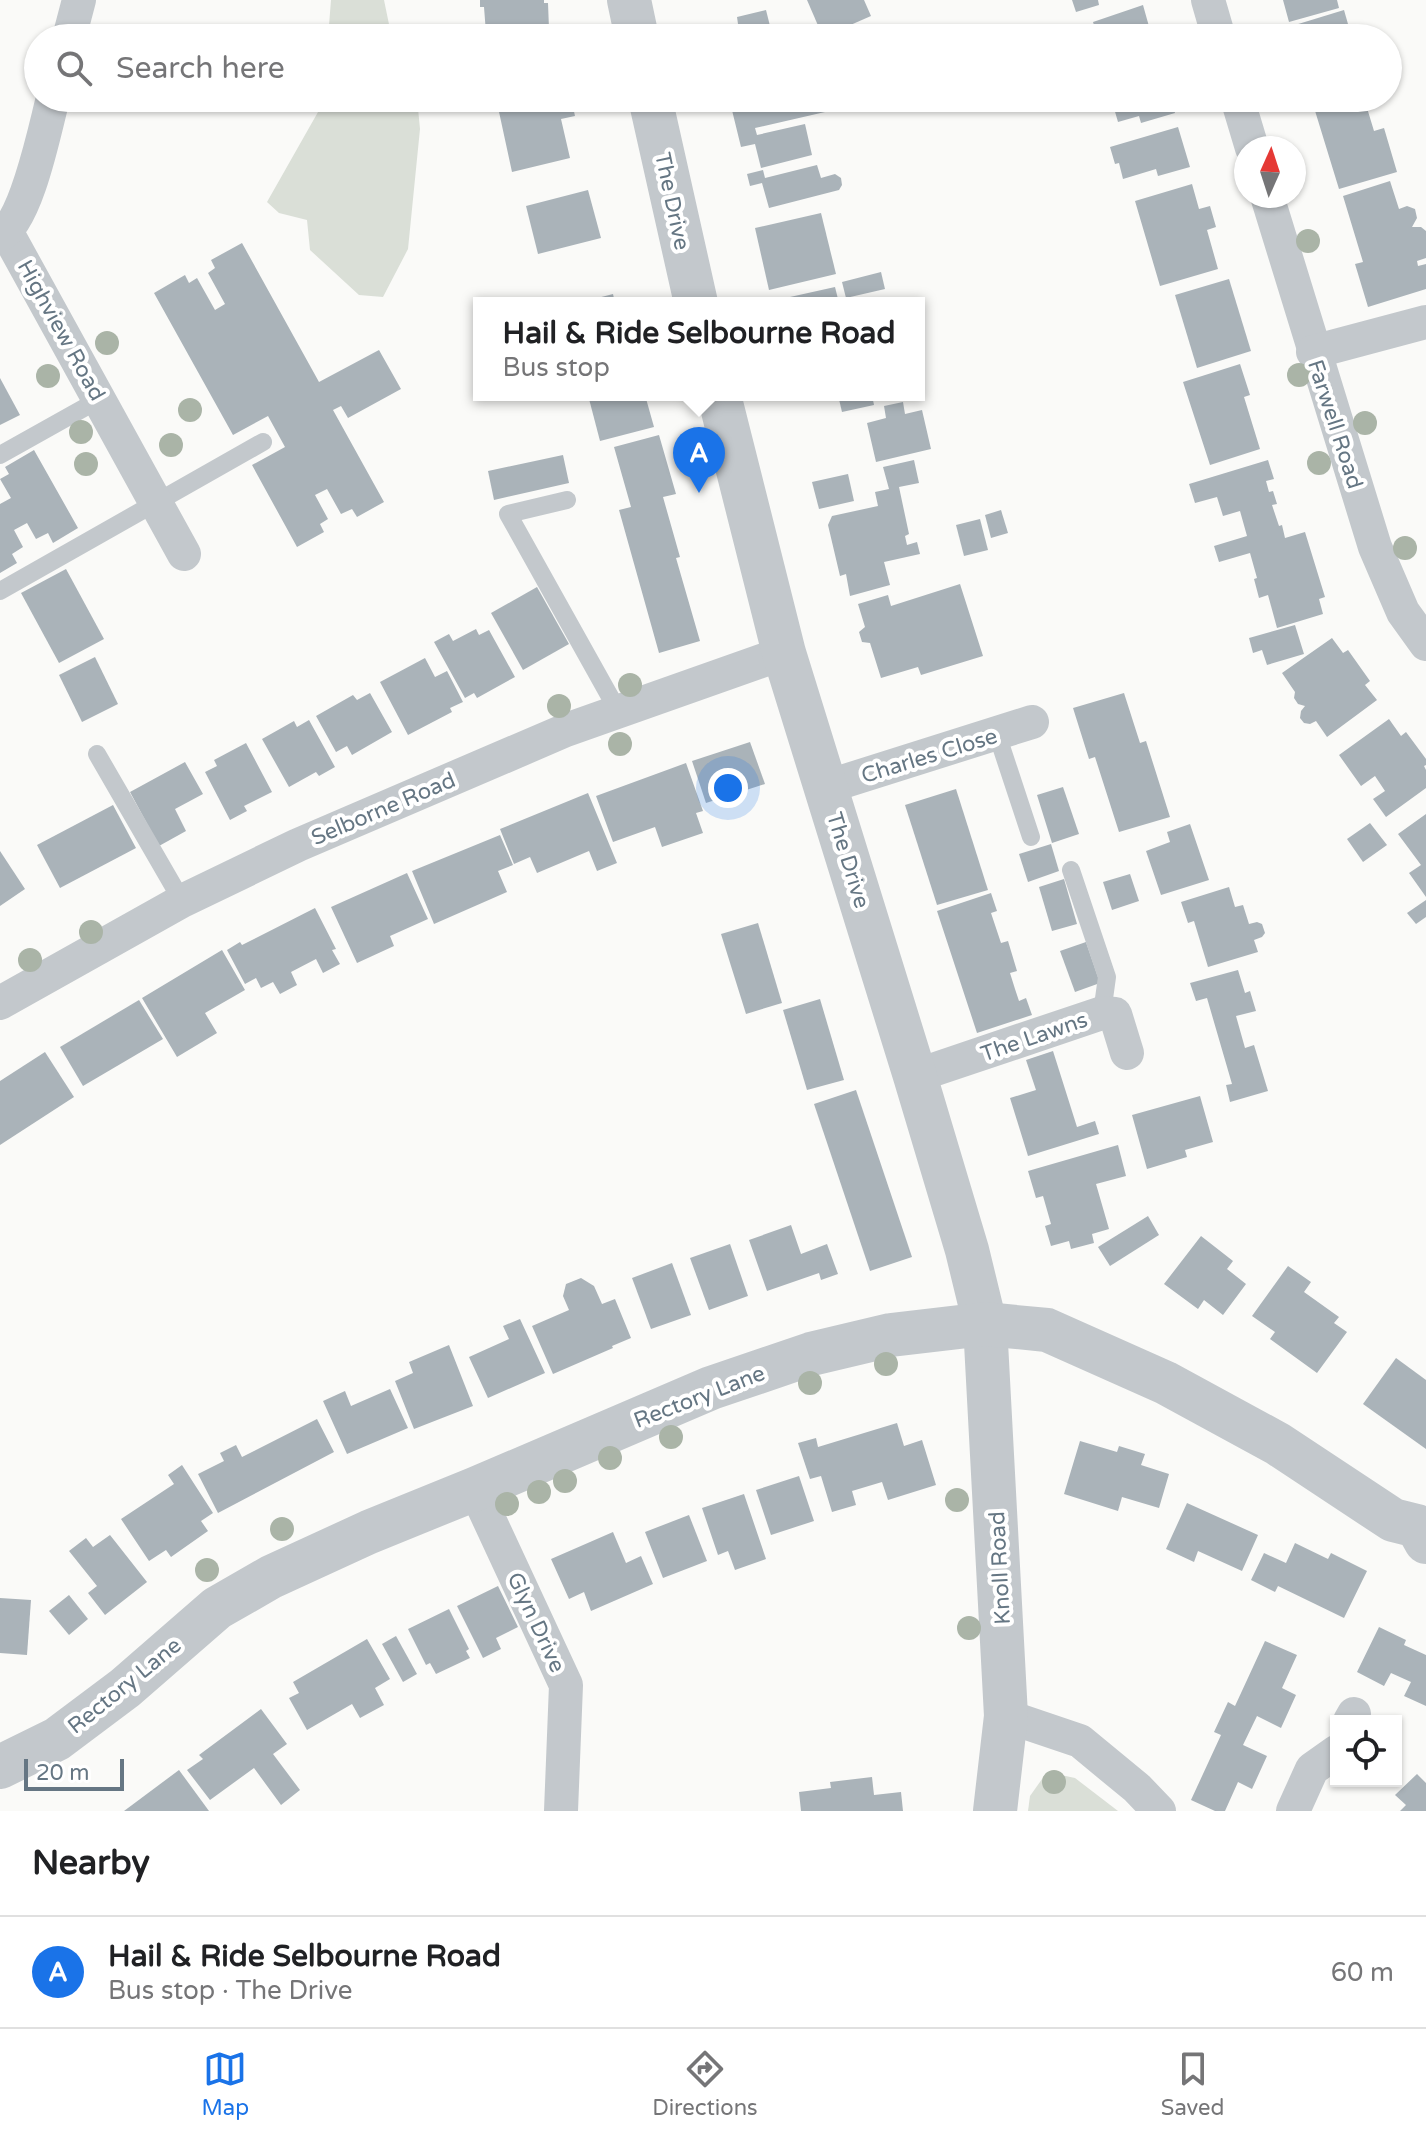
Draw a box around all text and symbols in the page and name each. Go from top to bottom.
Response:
search box [24,24,1402,112]
icon: search [52,46,96,90]
text: Search here [116,50,285,87]
north arrow [1234,136,1306,208]
street label: The Drive [649,150,695,252]
street label: Highview Road [12,256,111,405]
popup [473,297,925,401]
text: Hail & Ride Selbourne Road [503,315,895,352]
text: Bus stop [503,352,610,383]
street label: Farwell Road [1302,356,1368,492]
pin: A [673,427,725,493]
street label: Charles Close [858,723,1000,789]
street label: Selborne Road [307,767,459,851]
your location [708,768,748,808]
street label: The Drive [821,809,875,911]
street label: The Lawns [978,1007,1091,1067]
street label: Rectory Lane [630,1360,769,1434]
street label: Knoll Road [984,1511,1016,1625]
street label: Glyn Drive [502,1568,571,1677]
street label: Rectory Lane [63,1632,187,1739]
map controls [1330,1715,1402,1787]
button: locate [1330,1715,1402,1787]
scale bar [24,1755,124,1791]
text: 20 m [36,1760,90,1786]
text: Nearby [32,1843,150,1884]
text: Hail & Ride Selbourne Road [108,1938,501,1975]
text: A [48,1957,68,1988]
text: 60 m [1331,1957,1394,1988]
text: Bus stop · The Drive [108,1975,353,2006]
tab: Map [202,2047,249,2121]
tab: Directions [652,2047,758,2121]
tab: Saved [1161,2047,1224,2121]

